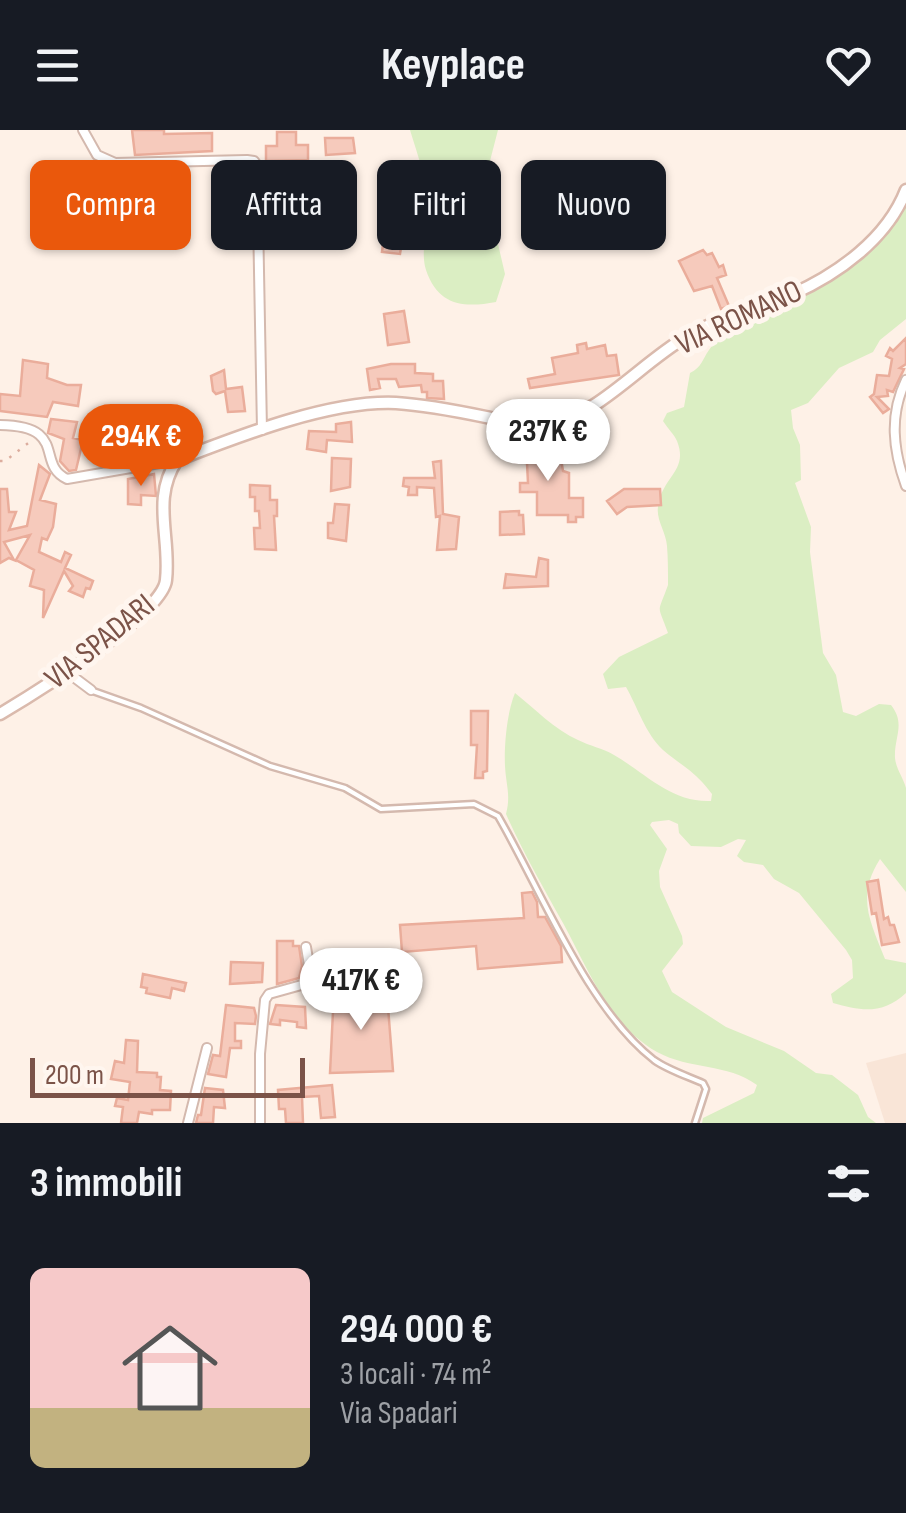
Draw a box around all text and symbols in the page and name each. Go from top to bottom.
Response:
icon: menu [30,38,85,93]
text: Keyplace [381,38,525,93]
icon: heart [821,38,876,93]
chip: Compra [30,160,191,250]
chip: Affitta [211,160,357,250]
chip: Filtri [377,160,501,250]
chip: Nuovo [521,160,666,250]
street label: VIA ROMANO [670,272,808,364]
pin: 237K € [467,399,629,484]
pin: 294K € [60,404,222,489]
text: 237K € [508,412,588,451]
text: 294K € [100,417,182,456]
street label: VIA SPADARI [37,586,163,698]
pin: 417K € [280,948,442,1033]
text: 417K € [322,961,400,1000]
scale bar [30,1053,305,1098]
text: 200 m [45,1059,104,1092]
icon: filters [821,1156,876,1211]
text: 3 immobili [30,1158,182,1209]
text: 294 000 € [340,1304,492,1355]
icon: home [110,1308,230,1428]
text: 3 locali · 74 m² [340,1355,492,1394]
text: Via Spadari [340,1394,458,1433]

